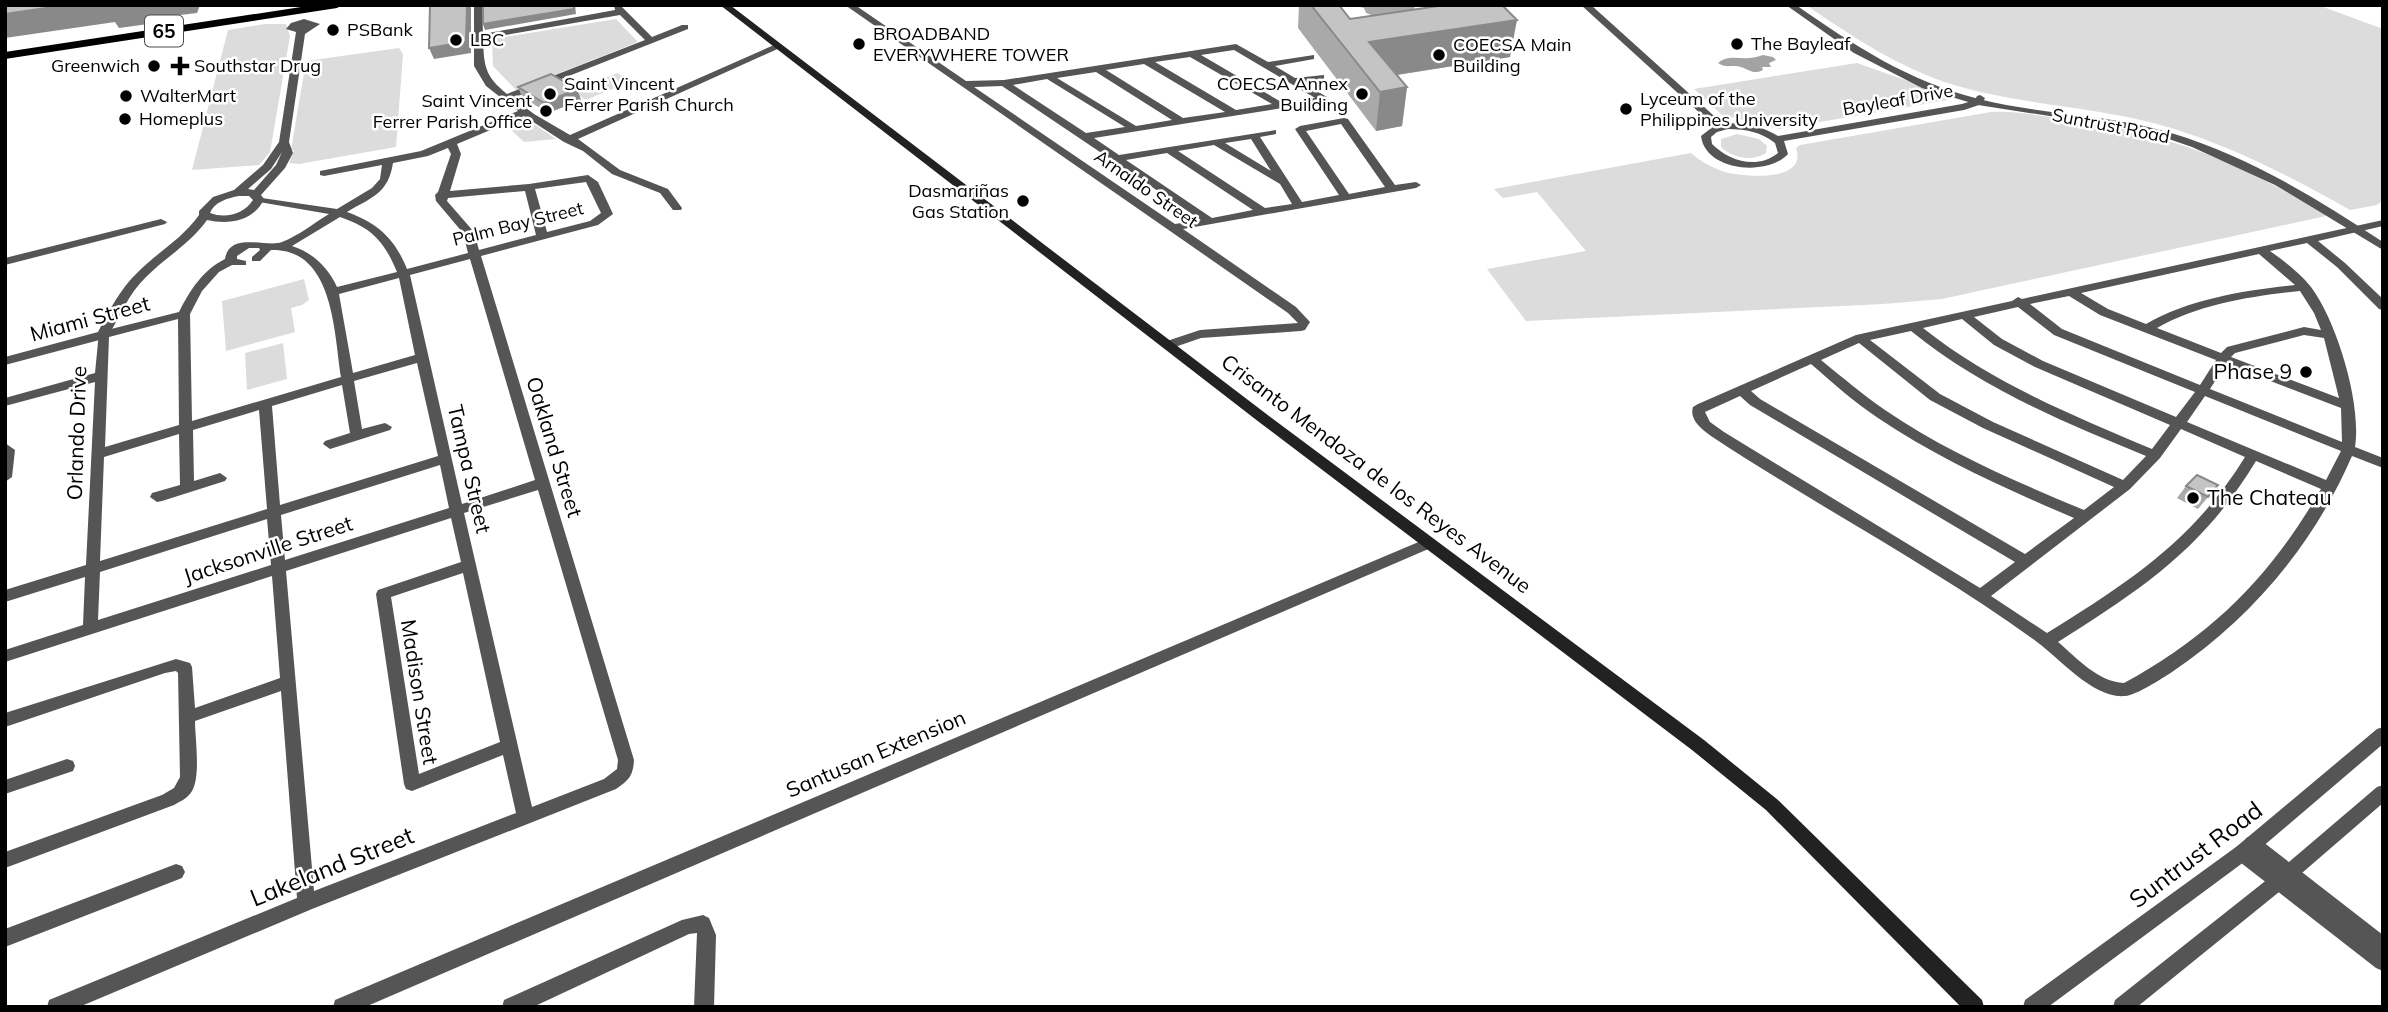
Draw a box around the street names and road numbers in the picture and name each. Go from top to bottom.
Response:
road number: 65 [145,16,183,46]
street label: Bayleaf Drive [1841,78,1955,121]
street label: Suntrust Road [2050,103,2172,148]
street label: Arnaldo Street [1090,144,1202,233]
street label: Palm Bay Street [450,196,586,251]
street label: Miami Street [27,290,152,346]
street label: Crisanto Mendoza de los Reyes Avenue [1216,348,1537,598]
street label: Orlando Drive [61,365,91,501]
street label: Oakland Street [521,373,589,520]
street label: Tampa Street [443,402,497,535]
street label: Jacksonville Street [180,509,356,589]
street label: Madison Street [396,617,444,766]
street label: Santusan Extension [782,703,969,803]
street label: Suntrust Road [2123,794,2268,914]
street label: Lakeland Street [245,820,418,913]

